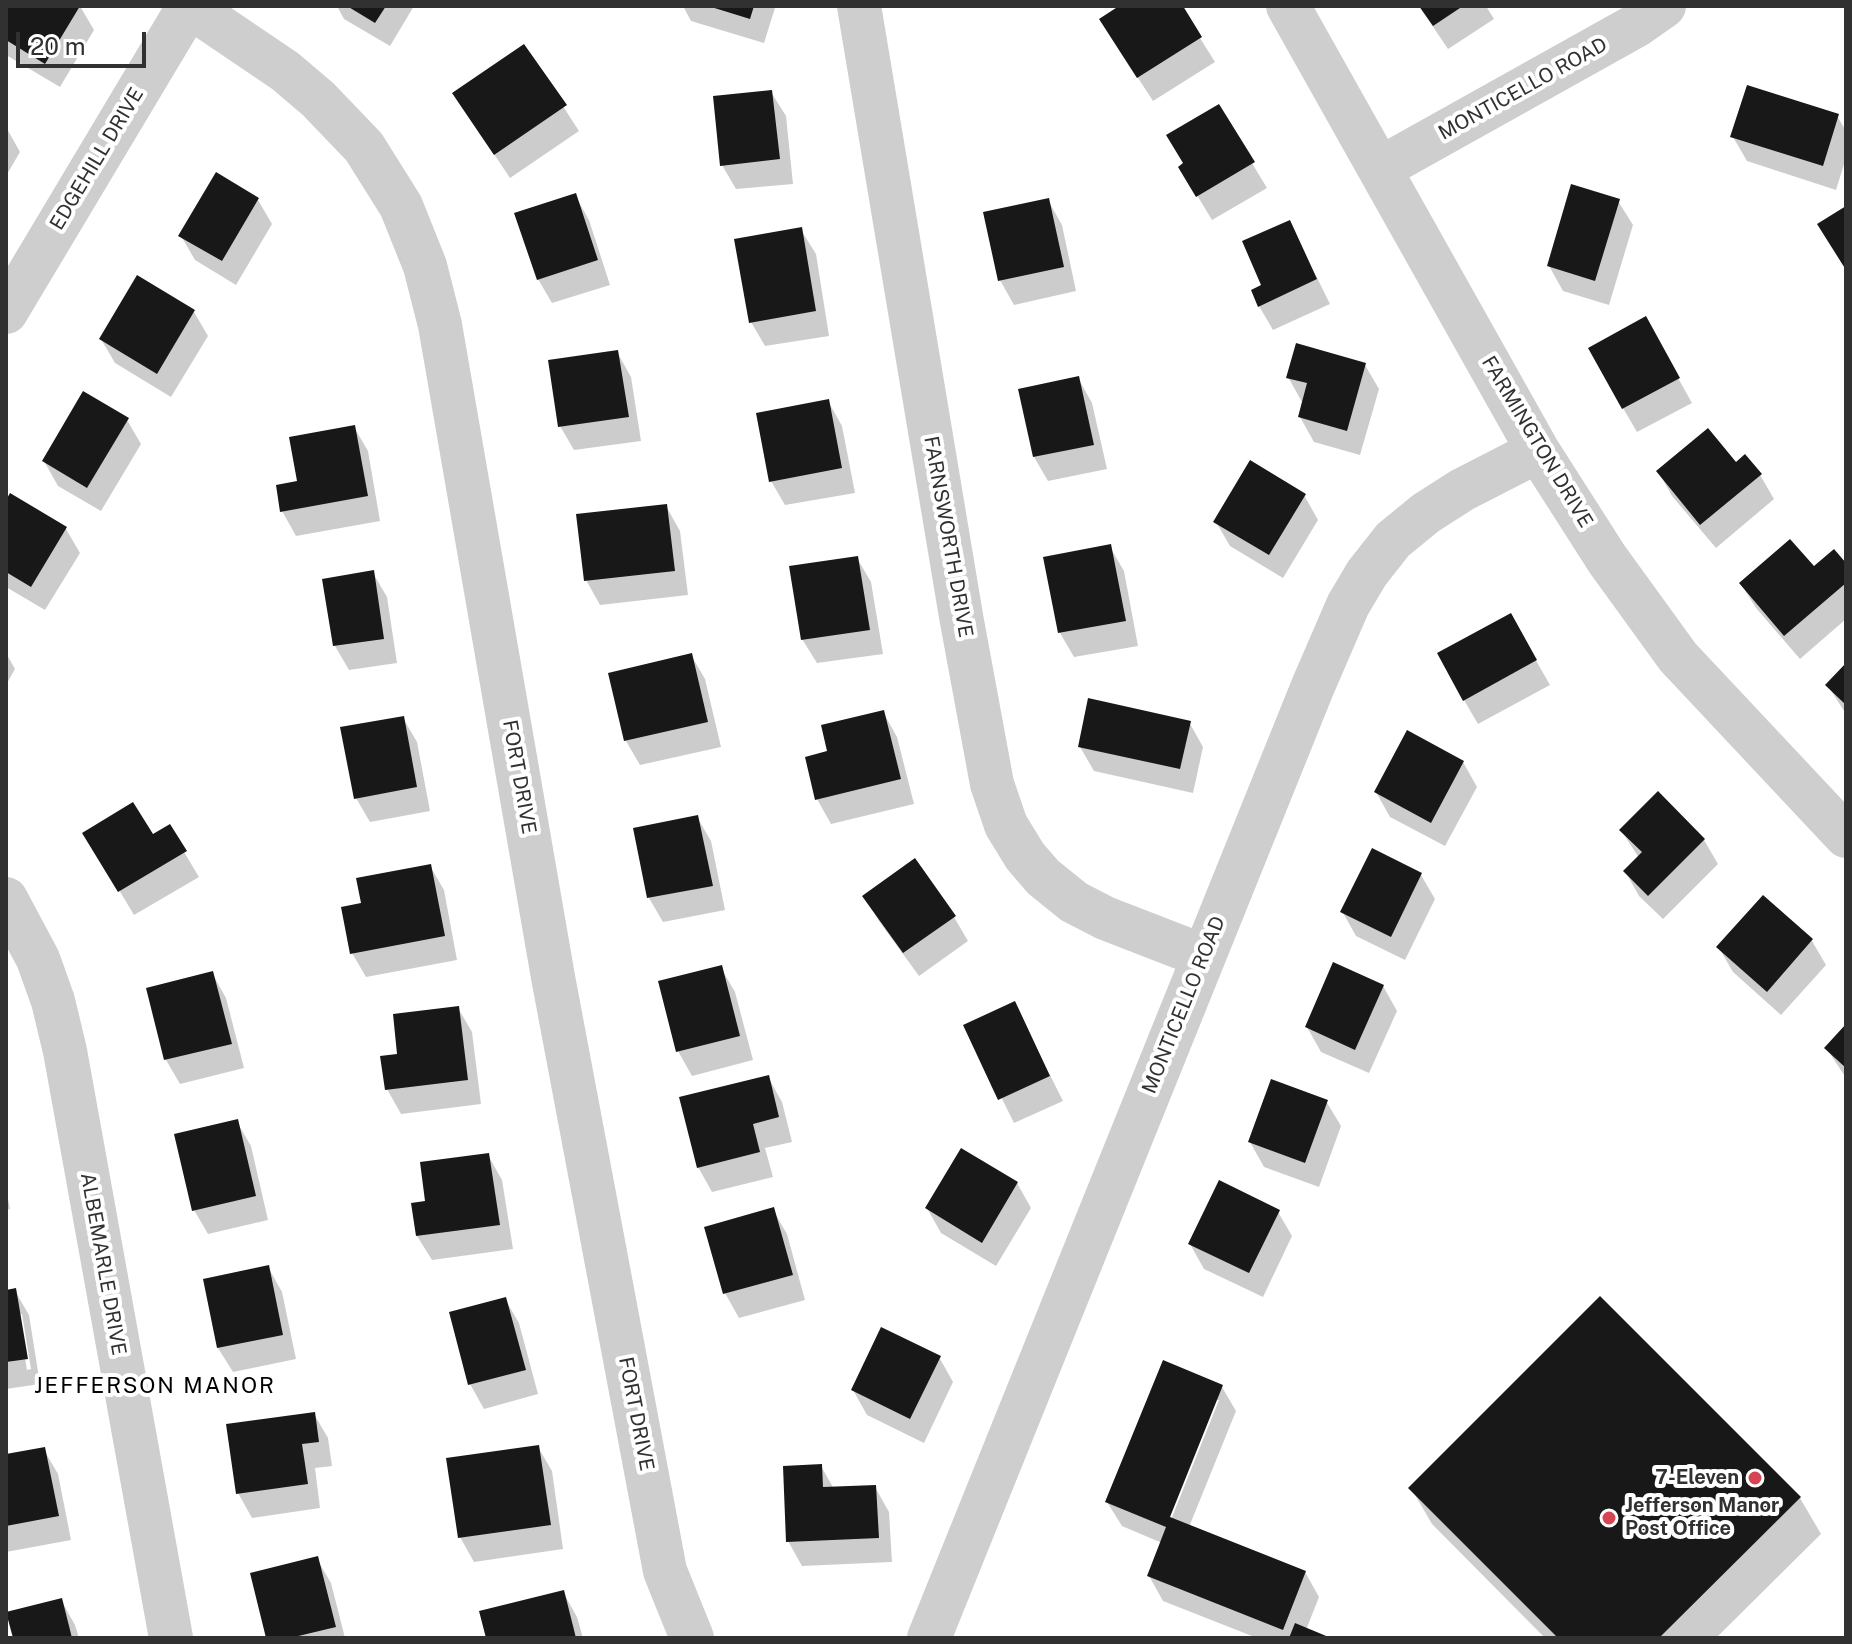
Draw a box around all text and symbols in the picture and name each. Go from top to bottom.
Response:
scale bar [20,16,150,66]
text: 20 m [30,32,86,60]
street label: MONTICELLO ROAD [1435,33,1611,145]
street label: EDGEHILL DRIVE [45,84,149,234]
street label: FARMINGTON DRIVE [1476,352,1598,532]
street label: FARNSWORTH DRIVE [918,434,978,640]
street label: FORT DRIVE [497,718,541,836]
street label: MONTICELLO ROAD [1137,913,1231,1097]
street label: ALBEMARLE DRIVE [75,1171,131,1357]
street label: FORT DRIVE [613,1355,659,1473]
district label: JEFFERSON MANOR [34,1373,276,1399]
place label: 7-Eleven [1655,1466,1739,1490]
marker: 7-Eleven [1746,1469,1764,1487]
place label: Jefferson Manor Post Office [1625,1494,1779,1541]
marker: Jefferson Manor Post Office [1600,1509,1618,1527]

